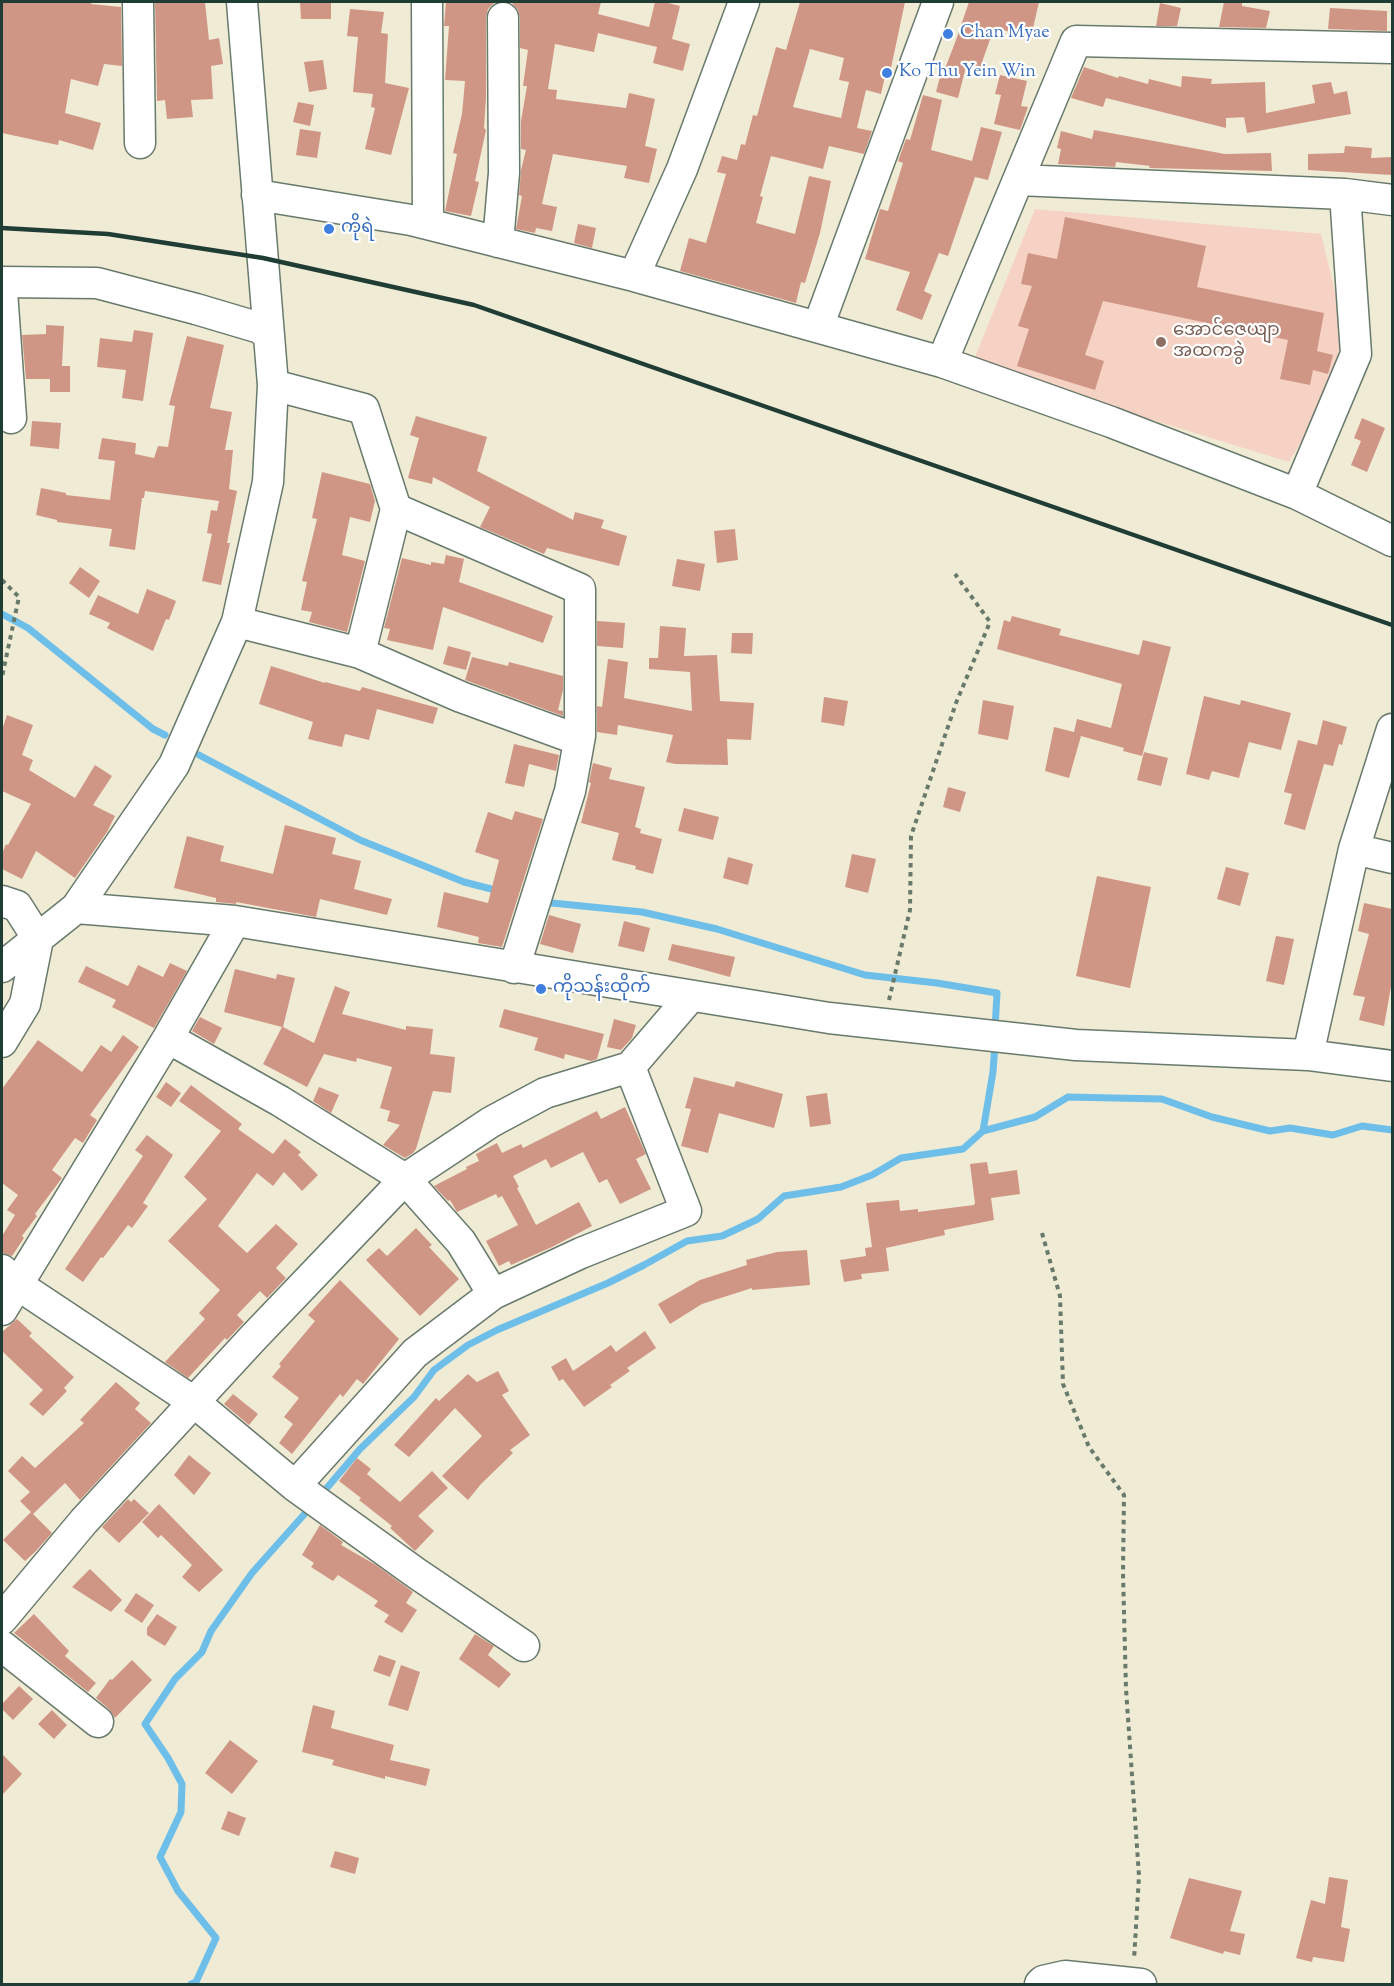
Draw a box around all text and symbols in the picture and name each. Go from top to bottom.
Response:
place label: Chan Myae [960,23,1050,45]
marker: Chan Myae [941,27,955,41]
place label: Ko Thu Yein Win [899,62,1036,84]
marker: Ko Thu Yein Win [880,66,894,80]
place label: ကိုရဲ [341,218,374,240]
marker: ကိုရဲ [322,222,336,236]
place label: အောင်ဇေယျာ အထကခွဲ [1173,321,1280,364]
marker: အောင်ဇေယျာ အထကခွဲ [1154,335,1168,349]
place label: ကိုသန်းထိုက် [553,978,650,1000]
marker: ကိုသန်းထိုက် [534,982,548,996]

